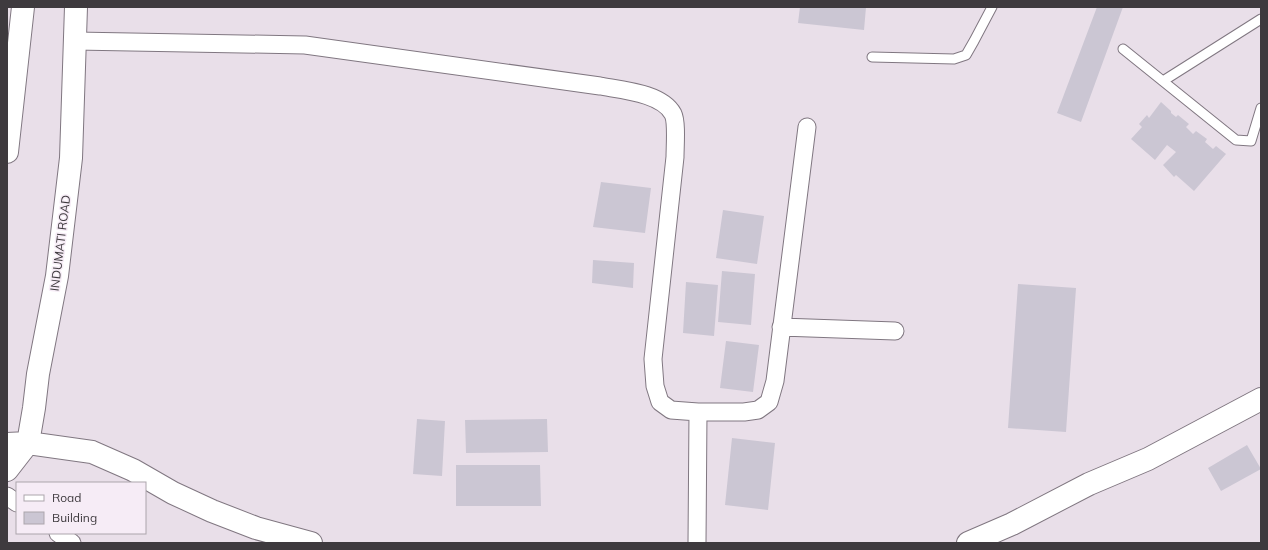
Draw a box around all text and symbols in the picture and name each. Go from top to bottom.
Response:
street label: INDUMATI ROAD [47,194,73,292]
legend [16,482,146,534]
text: Road [52,490,81,505]
text: Building [52,510,97,525]

